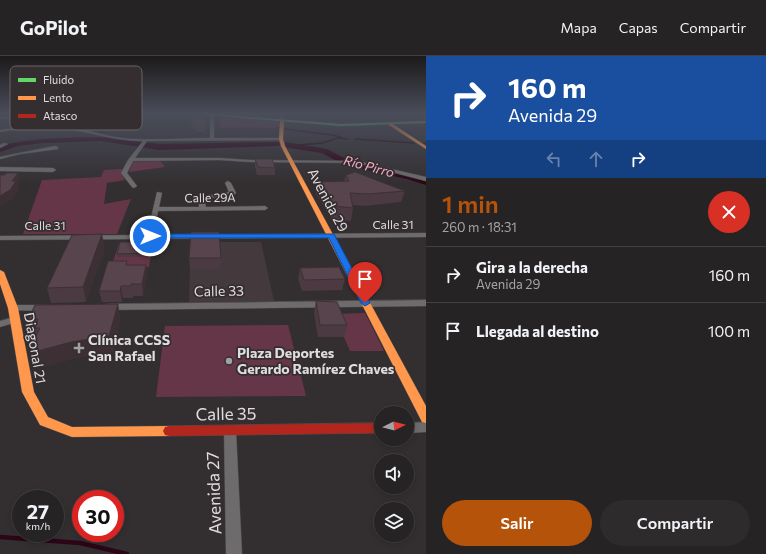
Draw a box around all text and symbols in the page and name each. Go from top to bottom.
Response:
text: GoPilot [20,16,87,39]
text: Mapa [561,19,597,36]
text: Capas [619,19,658,36]
text: Compartir [680,19,746,36]
legend [10,66,142,130]
text: 160 m [508,70,586,104]
icon: right [442,72,494,124]
text: Fluido [43,73,74,86]
text: Lento [43,91,73,104]
text: Avenida 29 [508,104,597,126]
text: Atasco [43,109,78,122]
icon: left [543,148,565,170]
icon: ahead [585,148,607,170]
icon: right [627,148,649,170]
water label: Río Pirro [342,152,396,180]
street label: Avenida 29 [305,165,352,234]
text: 1 min [442,189,499,218]
street label: Calle 29A [184,190,236,204]
button: close [708,191,750,233]
position arrow [129,215,171,257]
street label: Calle 31 [372,217,414,231]
street label: Calle 31 [24,218,66,232]
text: 260 m · 18:31 [442,219,517,235]
text: Gira a la derecha [476,258,588,276]
pin [348,262,382,303]
icon: right [442,264,464,286]
text: 160 m [709,266,750,284]
icon: arrive [354,268,376,290]
text: Avenida 29 [476,276,540,292]
street label: Calle 33 [194,282,244,299]
street label: Diagonal 21 [21,311,50,385]
icon: arrive [442,320,464,342]
text: Llegada al destino [476,322,599,340]
text: 100 m [708,322,750,340]
place label: Clínica CCSS San Rafael [88,331,170,364]
marker: Clínica CCSS San Rafael [73,342,85,354]
place label: Plaza Deportes Gerardo Ramírez Chaves [237,344,395,377]
marker: Plaza Deportes Gerardo Ramírez Chaves [224,356,234,366]
street label: Calle 35 [195,402,257,425]
north arrow [374,406,414,446]
map controls [374,406,414,542]
street label: Avenida 27 [202,451,225,535]
button: sound [374,454,414,494]
speed limit sign: 30 [72,490,124,542]
text: 27 [27,499,49,523]
button: Salir [442,500,592,546]
button: Compartir [600,500,750,546]
button: layers [374,502,414,542]
text: km/h [26,520,50,532]

